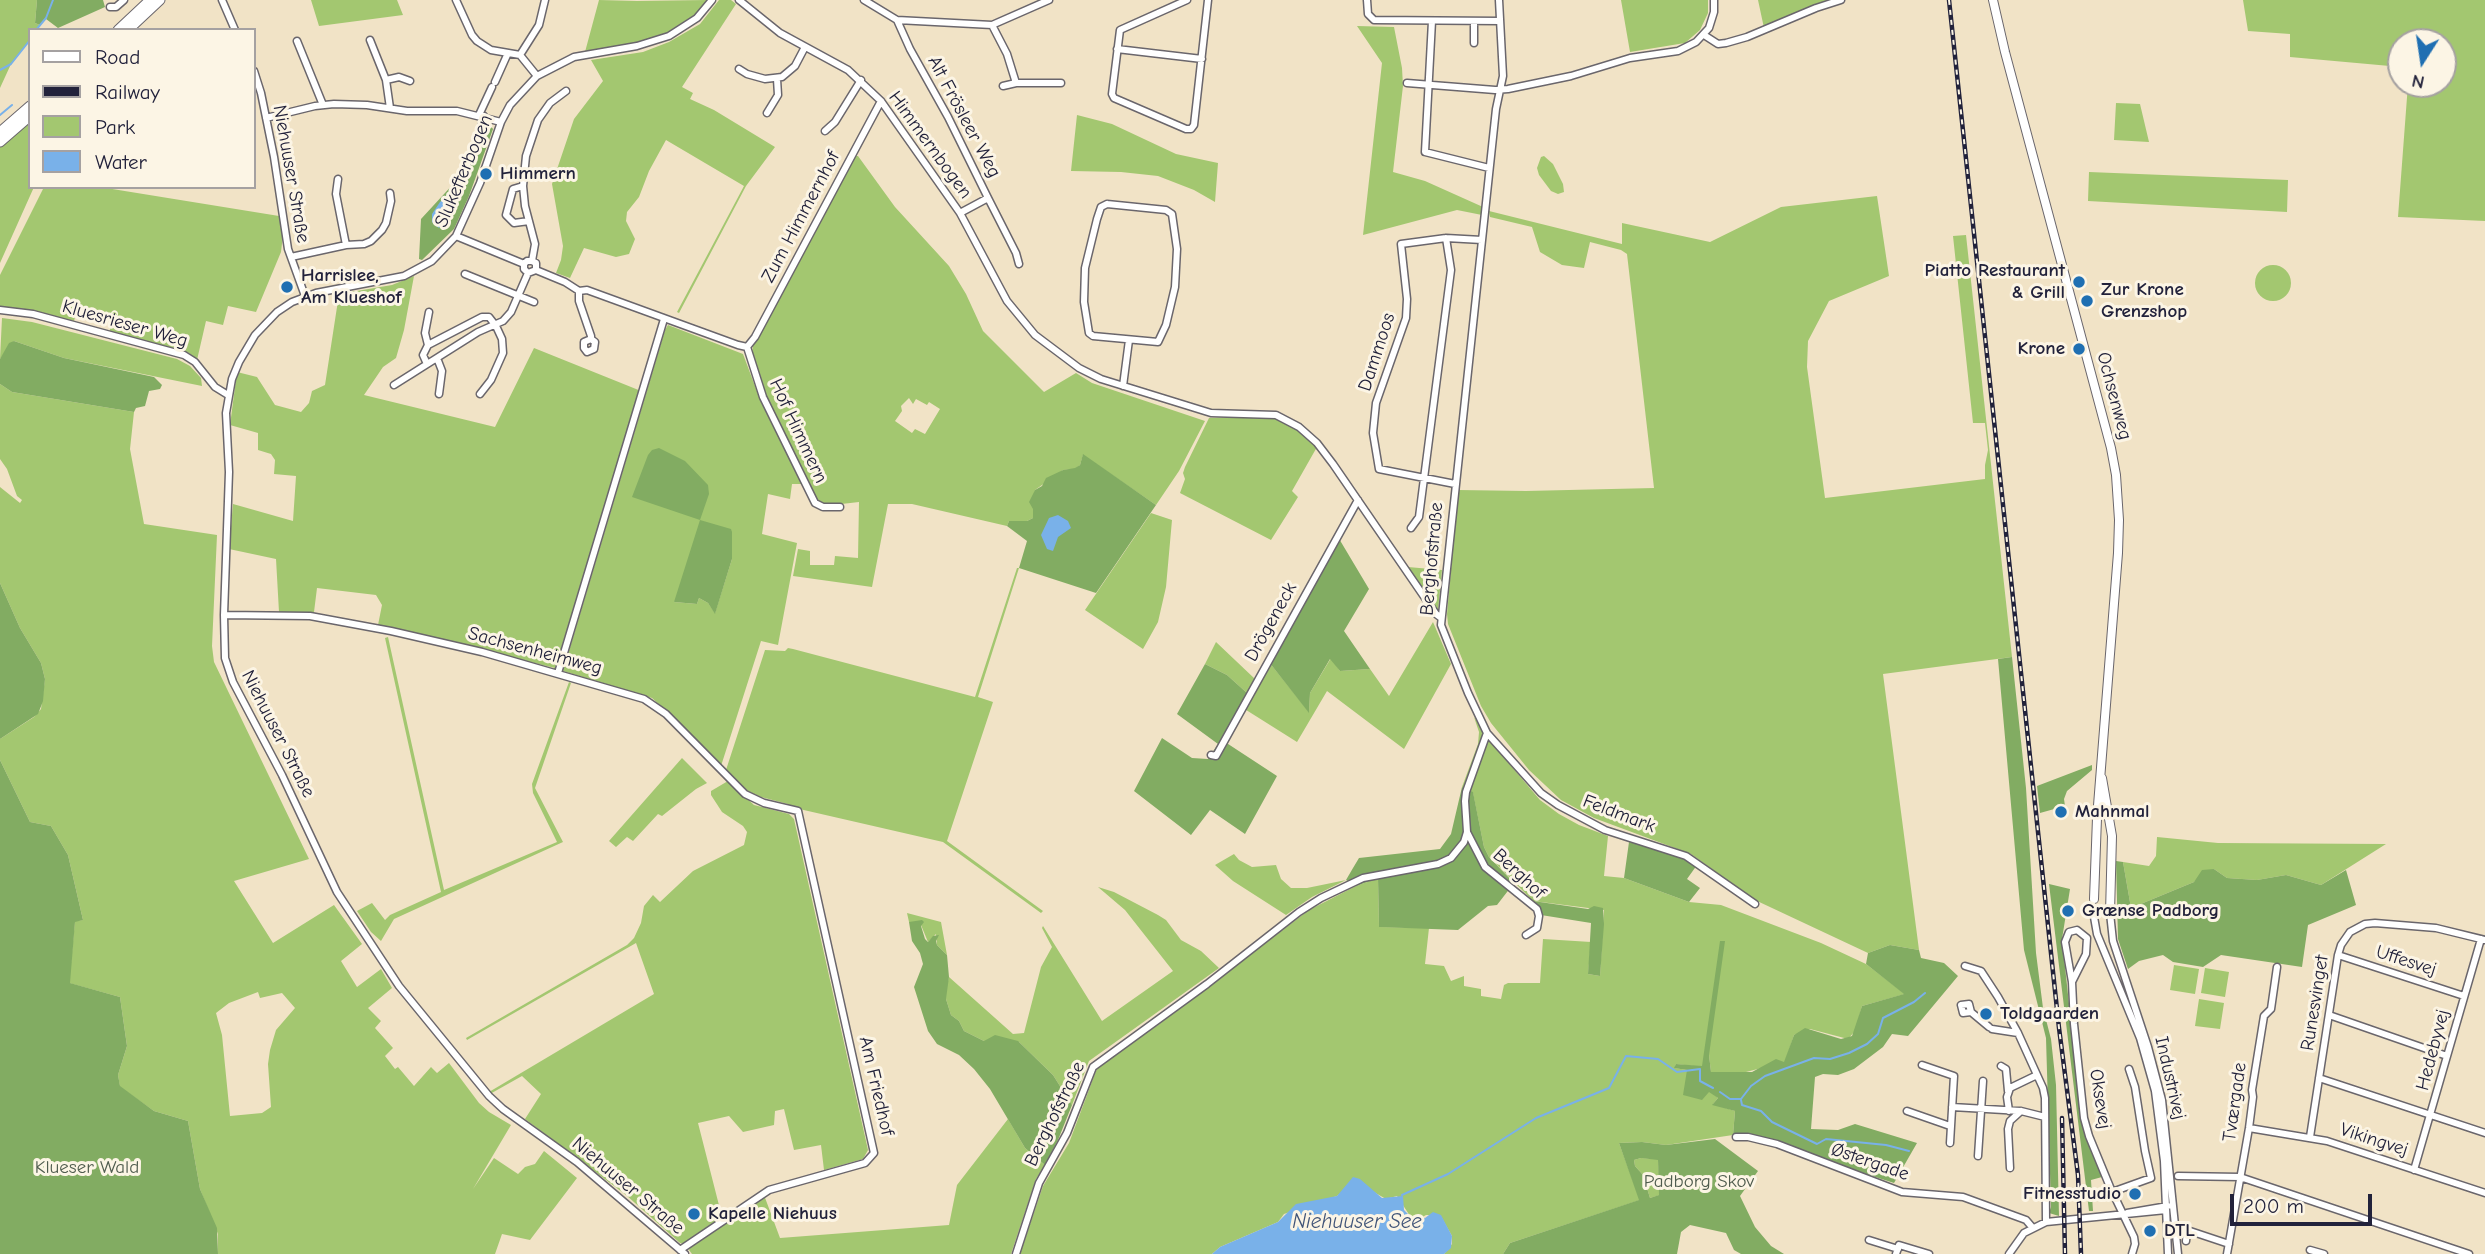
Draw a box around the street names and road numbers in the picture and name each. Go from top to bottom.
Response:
street label: Alt Frösleer Weg [922,52,1006,182]
street label: Himmernbogen [883,87,977,203]
street label: Niehuuser Straße [268,103,314,245]
street label: Slukefterbogen [430,111,498,231]
street label: Zum Himmernhof [757,147,845,287]
street label: Kluesrieser Weg [60,295,190,353]
street label: Dammoos [1354,310,1400,394]
street label: Ochsenweg [2091,350,2137,442]
street label: Hof Himmern [764,375,832,487]
street label: Berghofstraße [1416,501,1448,617]
street label: Drögeneck [1240,578,1302,666]
street label: Sachsenheimweg [465,622,605,680]
street label: Niehuuser Straße [236,667,320,801]
street label: Feldmark [1579,790,1659,838]
street label: Berghof [1488,844,1550,904]
street label: Uffesvej [2373,941,2439,981]
street label: Runesvinget [2296,953,2334,1053]
street label: Hedebyvej [2411,1007,2455,1093]
street label: Am Friedhof [854,1034,898,1138]
street label: Industrivej [2149,1034,2191,1122]
street label: Berghofstraße [1020,1058,1090,1170]
street label: Tværgade [2218,1061,2252,1143]
street label: Oksevej [2084,1067,2116,1131]
street label: Vikingvej [2337,1118,2411,1162]
street label: Niehuuser Straße [567,1132,689,1240]
street label: Østergade [1828,1138,1912,1186]

